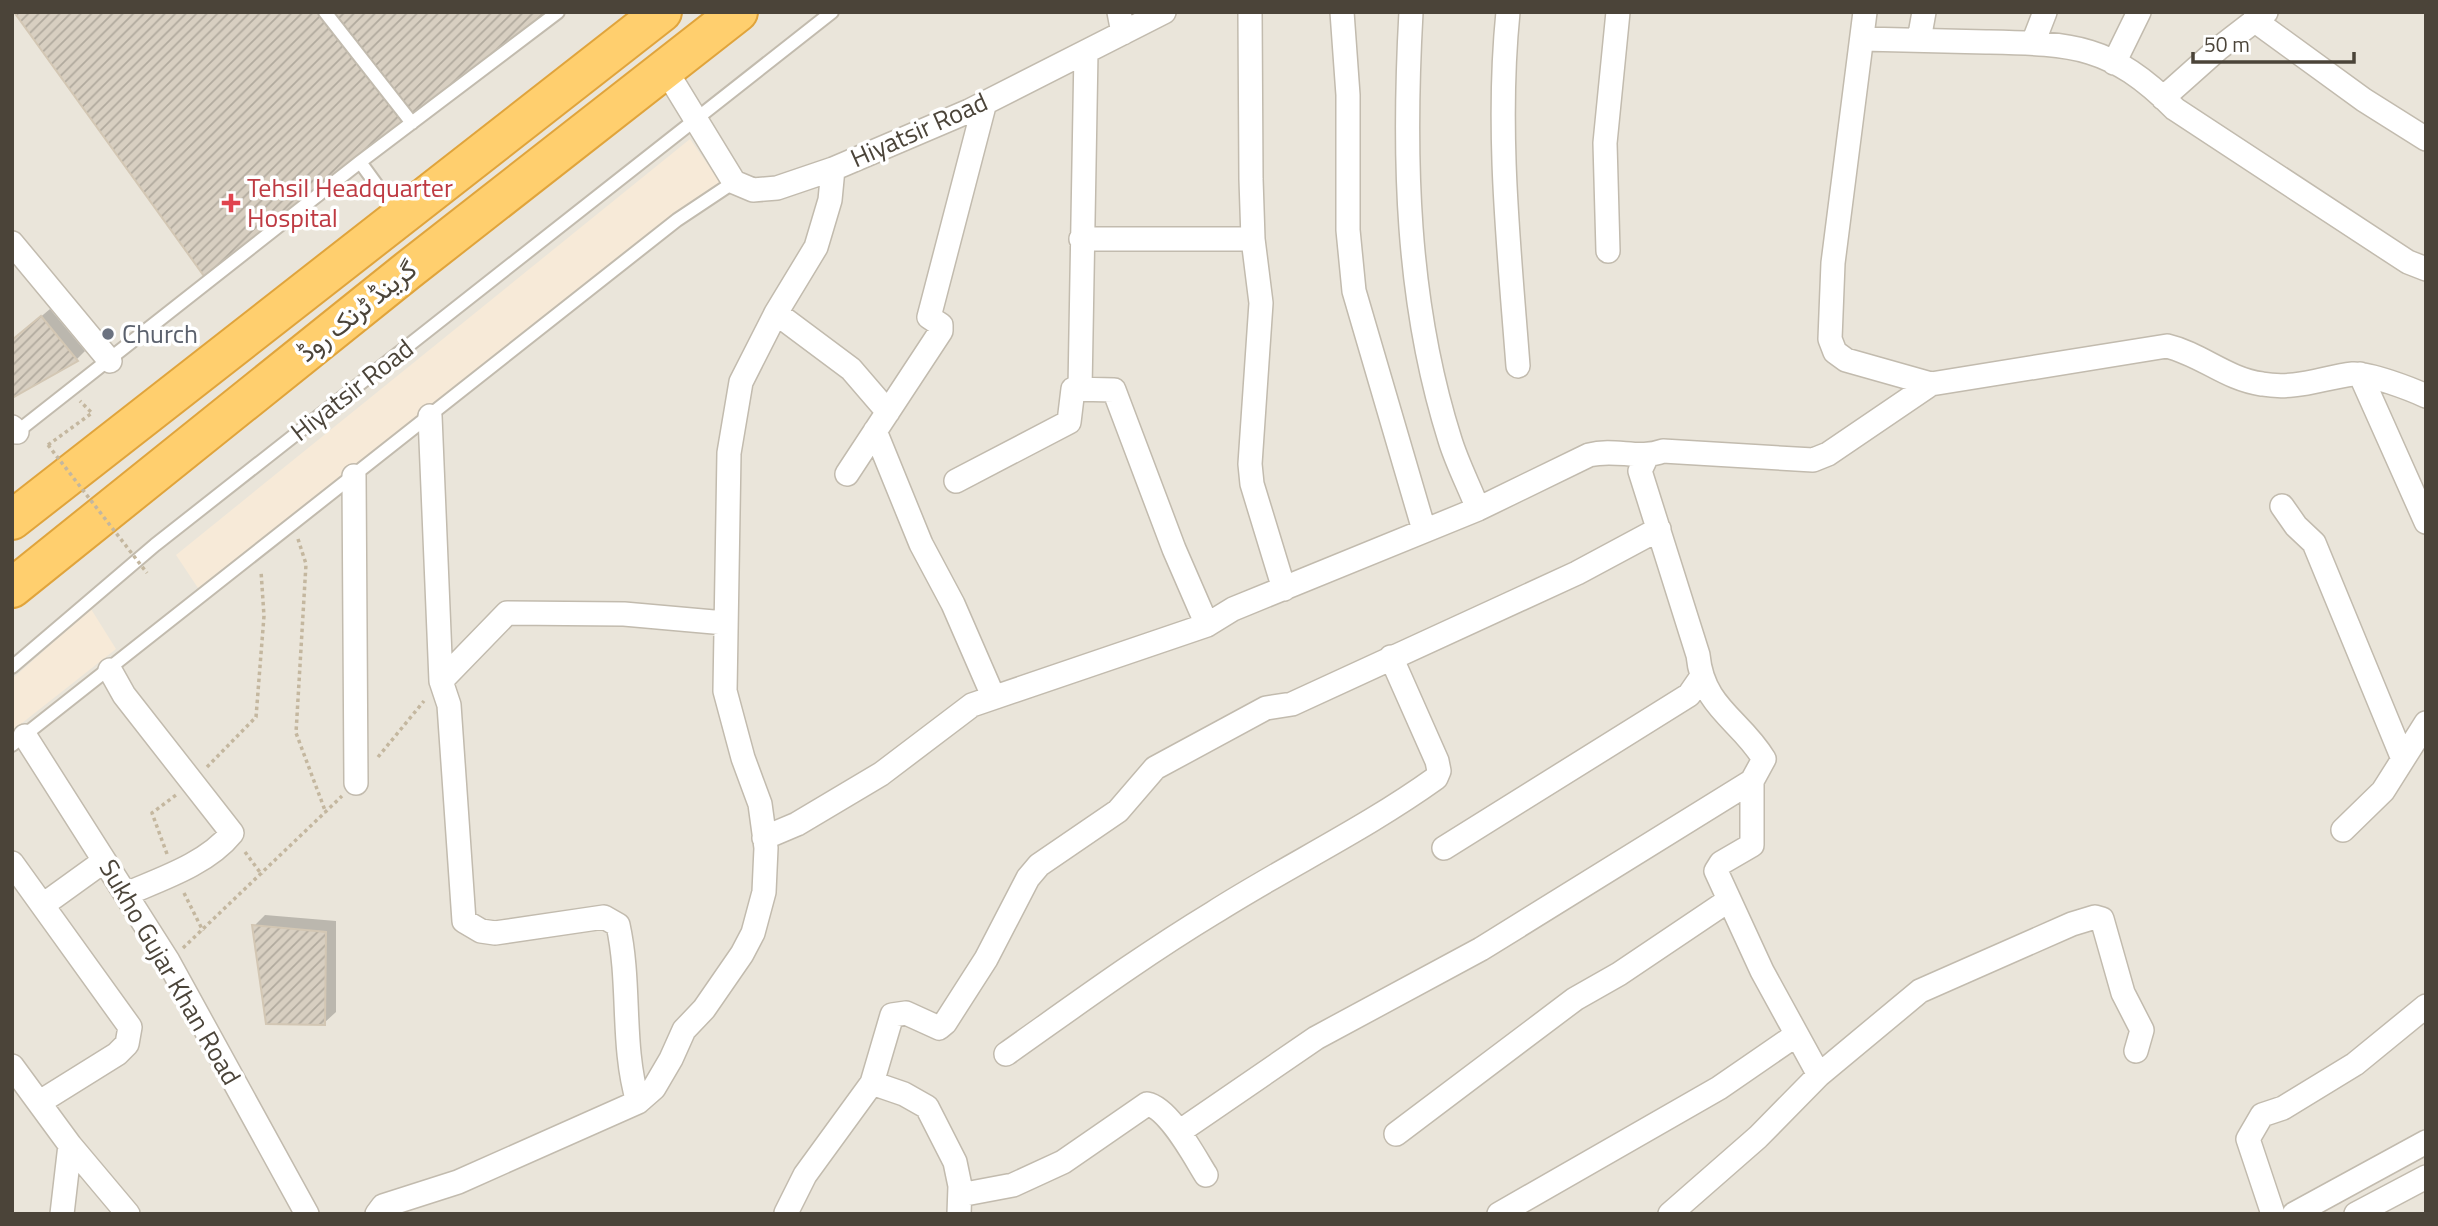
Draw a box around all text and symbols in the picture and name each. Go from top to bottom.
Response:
scale bar [2193,21,2354,65]
text: 50 m [2204,28,2250,60]
street label: Hiyatsir Road [844,82,994,177]
place label: Tehsil Headquarter Hospital [247,168,453,237]
marker: Tehsil Headquarter Hospital [221,193,241,213]
street label: گرینڈ ٹرنک روڈ [288,250,425,371]
place label: Church [122,314,198,353]
marker: Church [100,326,116,342]
street label: Hiyatsir Road [282,329,421,450]
street label: Sukho Gujar Khan Road [90,852,251,1092]

